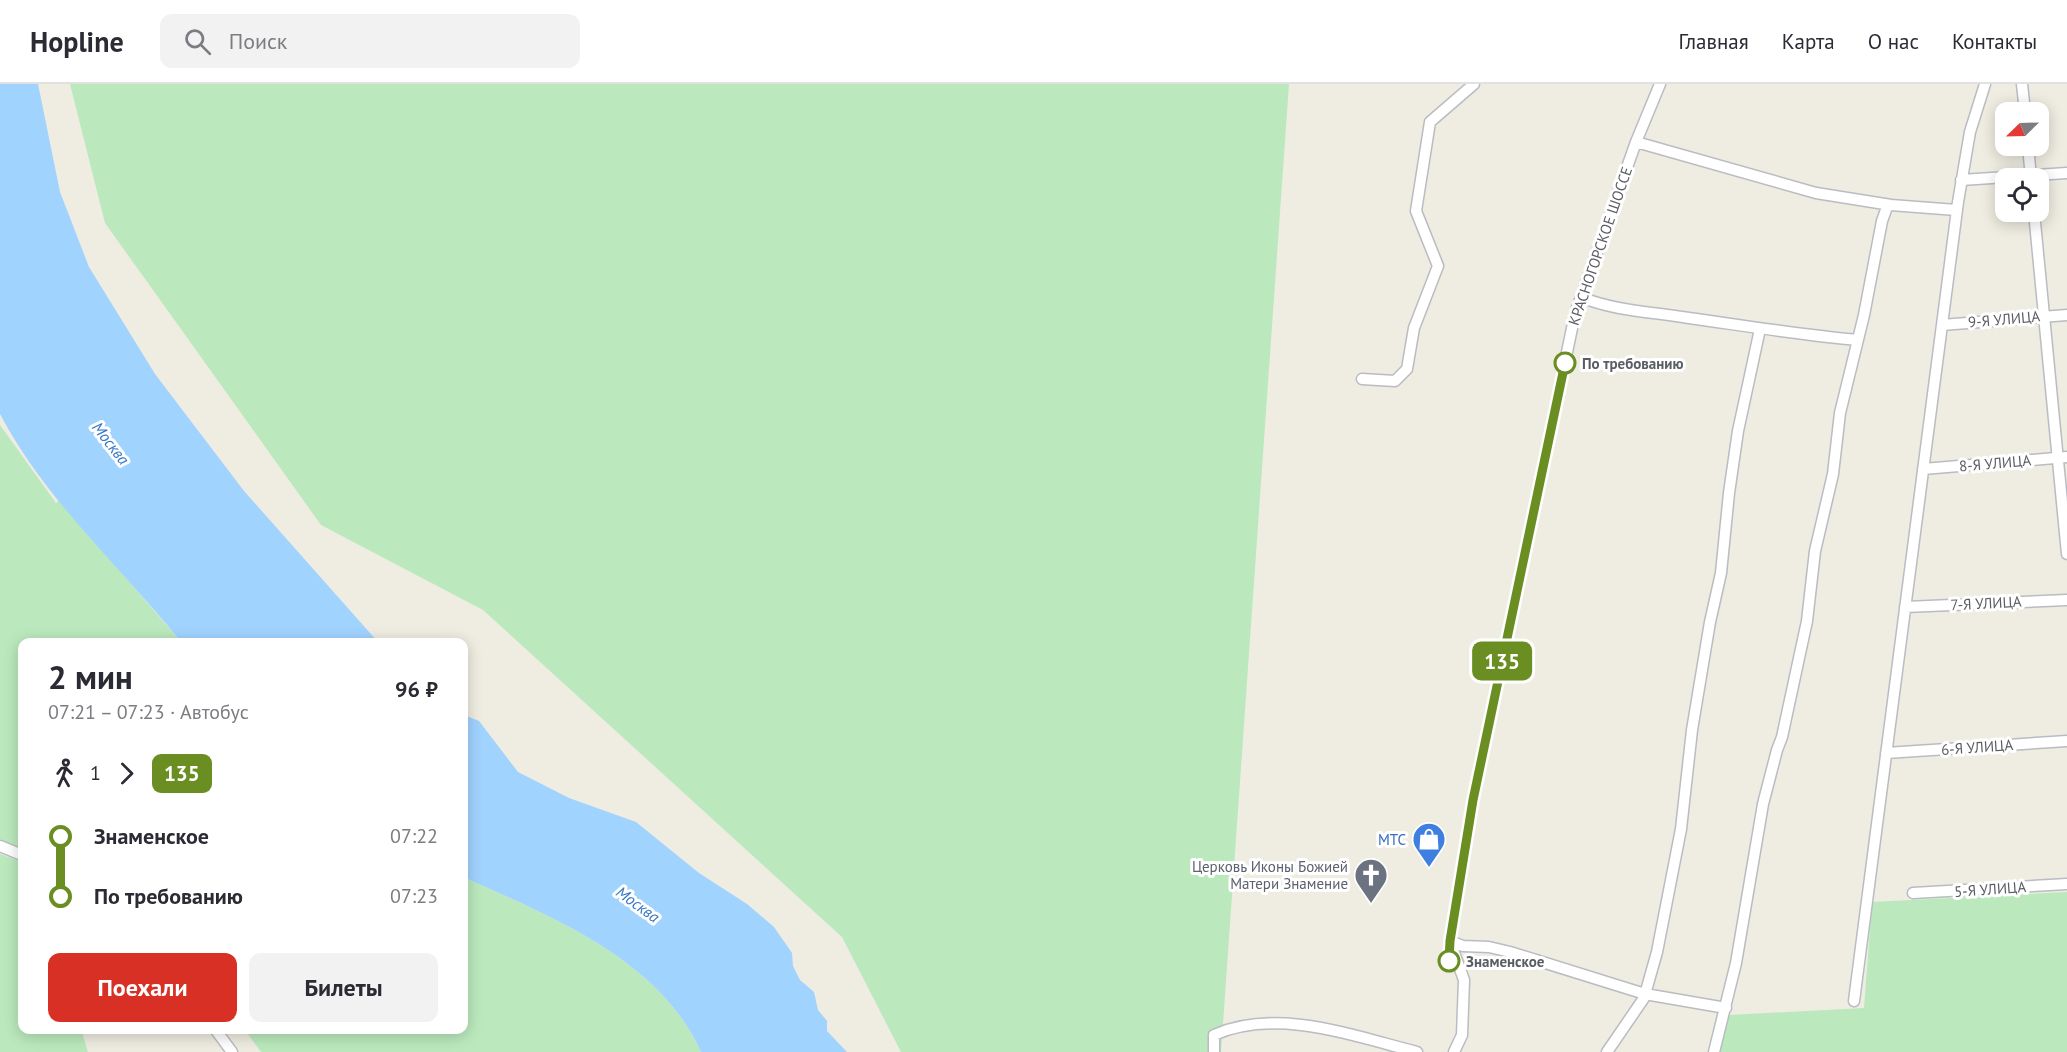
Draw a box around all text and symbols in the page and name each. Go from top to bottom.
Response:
search box [160,14,580,68]
text: Hopline [30,23,124,60]
icon: search [181,25,214,58]
text: Поиск [229,27,287,55]
text: Главная [1678,28,1749,55]
text: Карта [1782,28,1835,55]
text: О нас [1868,28,1919,55]
text: Контакты [1952,28,2037,55]
north arrow [1995,102,2049,156]
map controls [1995,102,2049,222]
street label: КРАСНОГОРСКОЕ ШОССЕ [1564,164,1636,328]
button: locate [1995,168,2049,222]
street label: 9-Я УЛИЦА [1967,306,2041,332]
marker: По требованию [1554,352,1576,374]
place label: По требованию [1582,354,1684,373]
water label: Москва [88,418,134,469]
street label: 8-Я УЛИЦА [1958,450,2032,476]
street label: 7-Я УЛИЦА [1950,592,2022,614]
line badge: 135 [1468,642,1537,680]
text: 135 [1484,648,1520,675]
text: 2 мин [48,655,133,698]
text: 96 ₽ [395,675,438,703]
text: 07:21 – 07:23 · Автобус [48,699,249,725]
street label: 6-Я УЛИЦА [1940,735,2014,759]
icon: walk [48,757,81,790]
icon: forward [110,757,143,790]
text: 1 [90,760,101,786]
text: 135 [164,760,200,787]
shop icon: МТС [1411,821,1447,868]
text: Знаменское [94,822,209,850]
text: 07:22 [390,823,438,849]
place label: МТС [1378,830,1406,849]
place label: Церковь Иконы Божией Матери Знамение [1192,857,1348,893]
church icon: Церковь Иконы Божией Матери Знамение [1353,857,1389,904]
street label: 5-Я УЛИЦА [1953,877,2027,901]
text: По требованию [94,882,243,910]
water label: Москва [612,882,664,927]
text: 07:23 [390,883,438,909]
marker: Знаменское [1438,950,1460,972]
place label: Знаменское [1466,952,1545,971]
button: Поехали [48,953,237,1022]
button: Билеты [249,953,438,1022]

